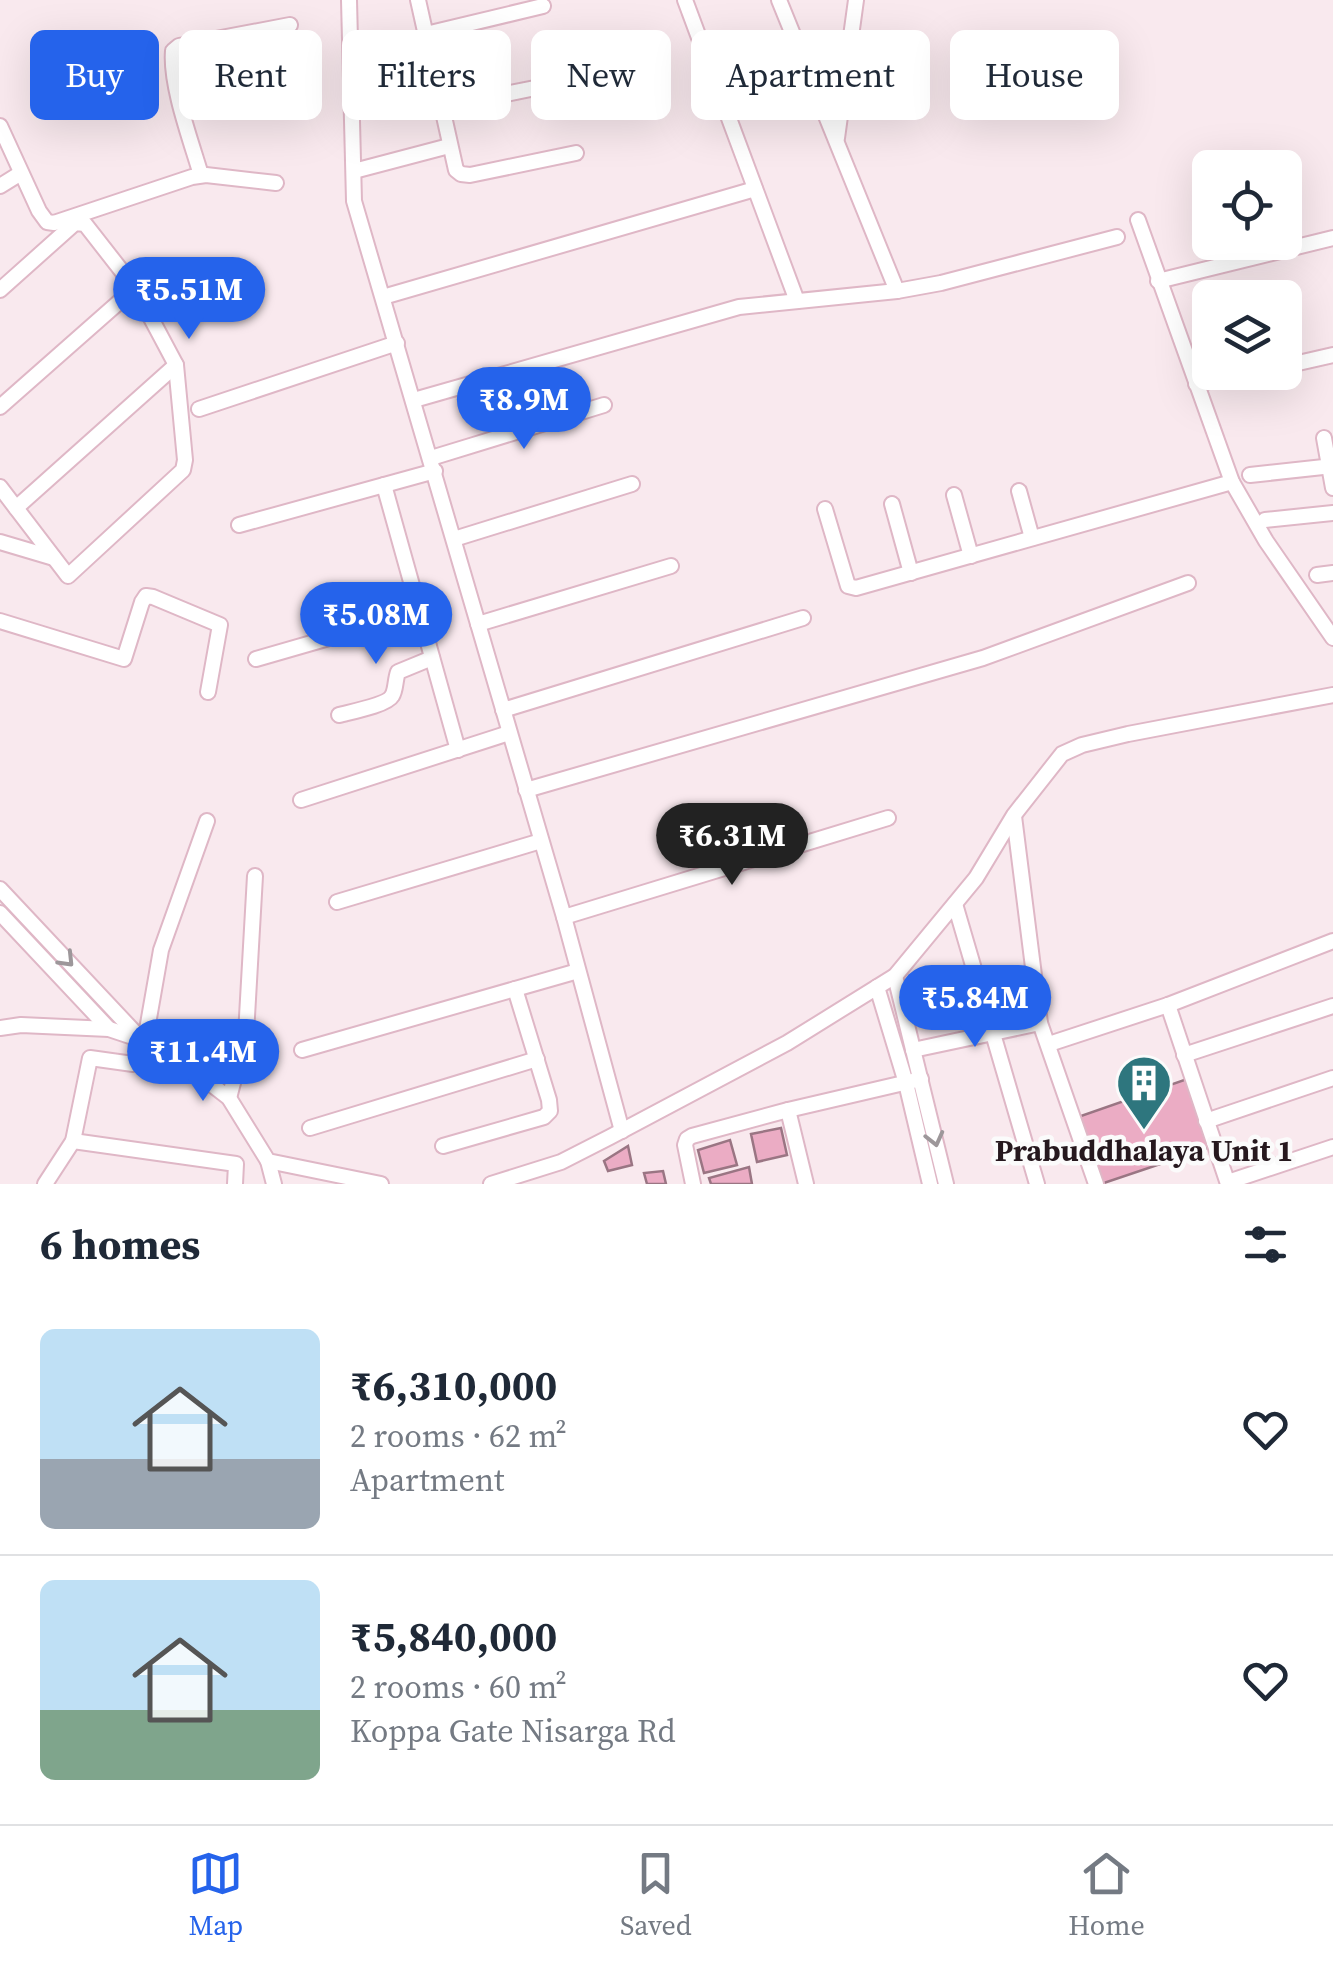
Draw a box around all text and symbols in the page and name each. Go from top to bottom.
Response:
chip: Buy [30,30,159,120]
chip: Rent [179,30,322,120]
chip: Filters [342,30,511,120]
chip: New [531,30,671,120]
chip: Apartment [691,30,930,120]
chip: House [950,30,1119,120]
map controls [1192,150,1302,390]
button: locate [1192,150,1302,260]
pin: ₹5.51M [108,257,270,342]
text: ₹5.51M [135,267,243,311]
button: layers [1192,280,1302,390]
pin: ₹8.9M [454,367,594,452]
text: ₹8.9M [479,377,569,421]
pin: ₹5.08M [295,582,457,667]
text: ₹5.08M [322,592,430,636]
pin: ₹6.31M [651,803,813,888]
text: ₹6.31M [678,813,786,857]
one-way arrow [55,948,73,967]
pin: ₹5.84M [894,965,1056,1050]
text: ₹5.84M [921,975,1029,1019]
pin: ₹11.4M [122,1019,284,1104]
text: ₹11.4M [149,1029,257,1073]
building icon: Prabuddhalaya Unit 1 [1114,1053,1174,1132]
one-way arrow [923,1130,944,1147]
place label: Prabuddhalaya Unit 1 [995,1130,1293,1171]
text: 6 homes [40,1215,200,1273]
icon: filters [1238,1217,1293,1272]
text: ₹6,310,000 [350,1356,557,1414]
icon: home [120,1369,240,1489]
icon: heart [1238,1402,1293,1457]
text: 2 rooms · 62 m² [350,1414,567,1458]
text: Apartment [350,1458,504,1502]
text: ₹5,840,000 [350,1607,557,1665]
icon: home [120,1620,240,1740]
icon: heart [1238,1653,1293,1708]
text: 2 rooms · 60 m² [350,1665,567,1709]
text: Koppa Gate Nisarga Rd [350,1709,676,1753]
tab: Map [188,1846,243,1944]
tab: Saved [620,1846,692,1944]
tab: Home [1068,1846,1145,1944]

